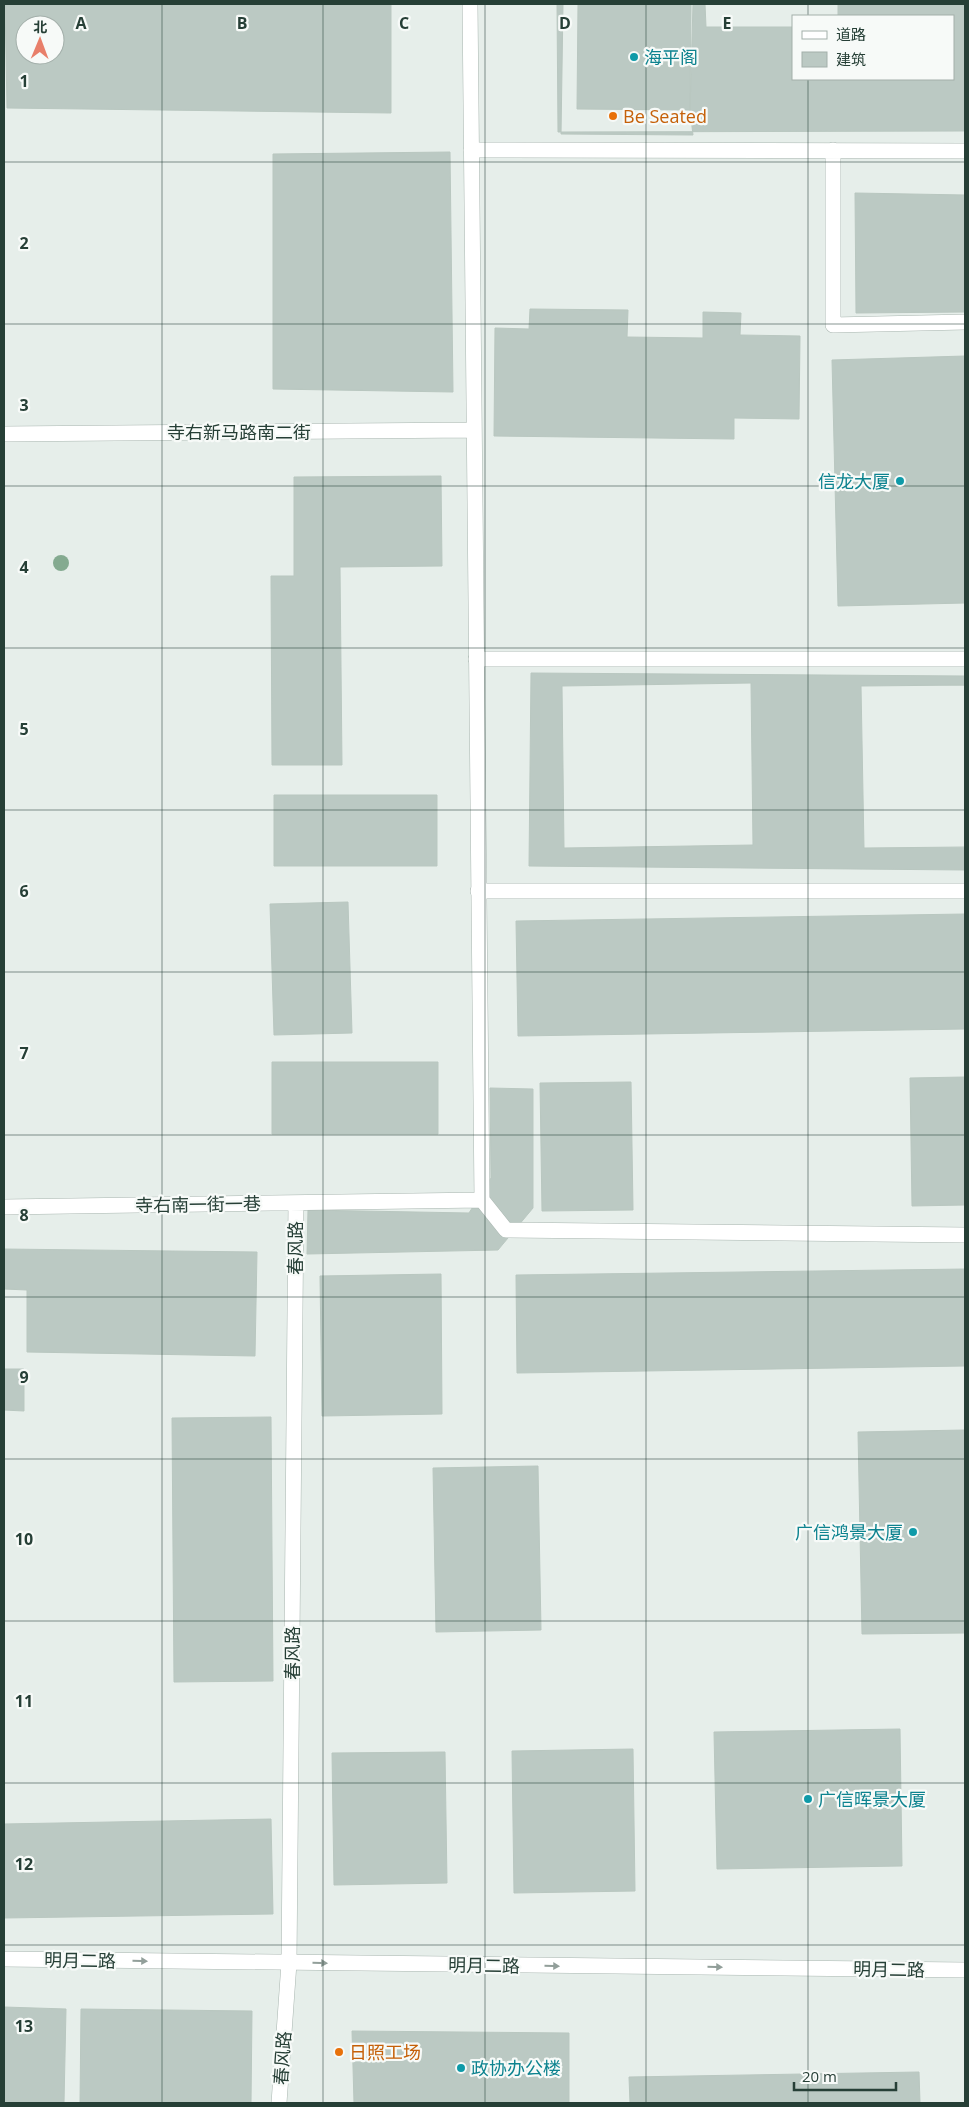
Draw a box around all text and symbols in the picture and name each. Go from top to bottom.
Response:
text: A [75,12,87,34]
text: B [237,12,247,34]
text: C [399,12,409,34]
text: D [559,12,571,34]
text: E [723,12,732,34]
north arrow [15,15,65,65]
legend [792,15,954,80]
text: 北 [33,17,47,36]
text: 道路 [836,24,866,44]
place label: 海平阁 [644,45,698,69]
text: 建筑 [836,49,866,69]
marker: 海平阁 [628,51,640,63]
text: 1 [19,70,29,92]
place label: Be Seated [623,104,707,128]
marker: Be Seated [607,110,619,122]
text: 2 [19,232,29,254]
text: 3 [19,394,29,416]
street label: 寺右新马路南二街 [167,420,311,444]
place label: 信龙大厦 [818,469,890,493]
marker: 信龙大厦 [894,475,906,487]
text: 4 [19,556,29,578]
text: 5 [19,718,29,740]
text: 6 [19,880,29,902]
text: 7 [19,1042,29,1064]
street label: 寺右南一街一巷 [135,1191,261,1217]
text: 8 [19,1204,29,1226]
street label: 春风路 [283,1221,307,1275]
text: 9 [19,1366,29,1388]
place label: 广信鸿景大厦 [795,1520,903,1544]
marker: 广信鸿景大厦 [907,1526,919,1538]
text: 10 [15,1528,33,1550]
street label: 春风路 [280,1626,304,1680]
text: 11 [15,1690,33,1712]
place label: 广信晖景大厦 [818,1787,926,1811]
marker: 广信晖景大厦 [802,1793,814,1805]
text: 12 [15,1853,33,1875]
street label: 明月二路 [44,1947,116,1973]
street label: 明月二路 [448,1952,520,1978]
street label: 明月二路 [853,1956,925,1982]
one-way arrow [132,1957,148,1965]
one-way arrow [312,1959,328,1967]
one-way arrow [545,1962,561,1970]
one-way arrow [707,1963,723,1971]
text: 13 [15,2015,33,2037]
street label: 春风路 [268,2030,296,2086]
place label: 日照工场 [349,2040,421,2064]
marker: 日照工场 [333,2046,345,2058]
place label: 政协办公楼 [471,2056,561,2080]
scale bar [794,2060,896,2092]
marker: 政协办公楼 [455,2062,467,2074]
text: 20 m [802,2066,837,2086]

